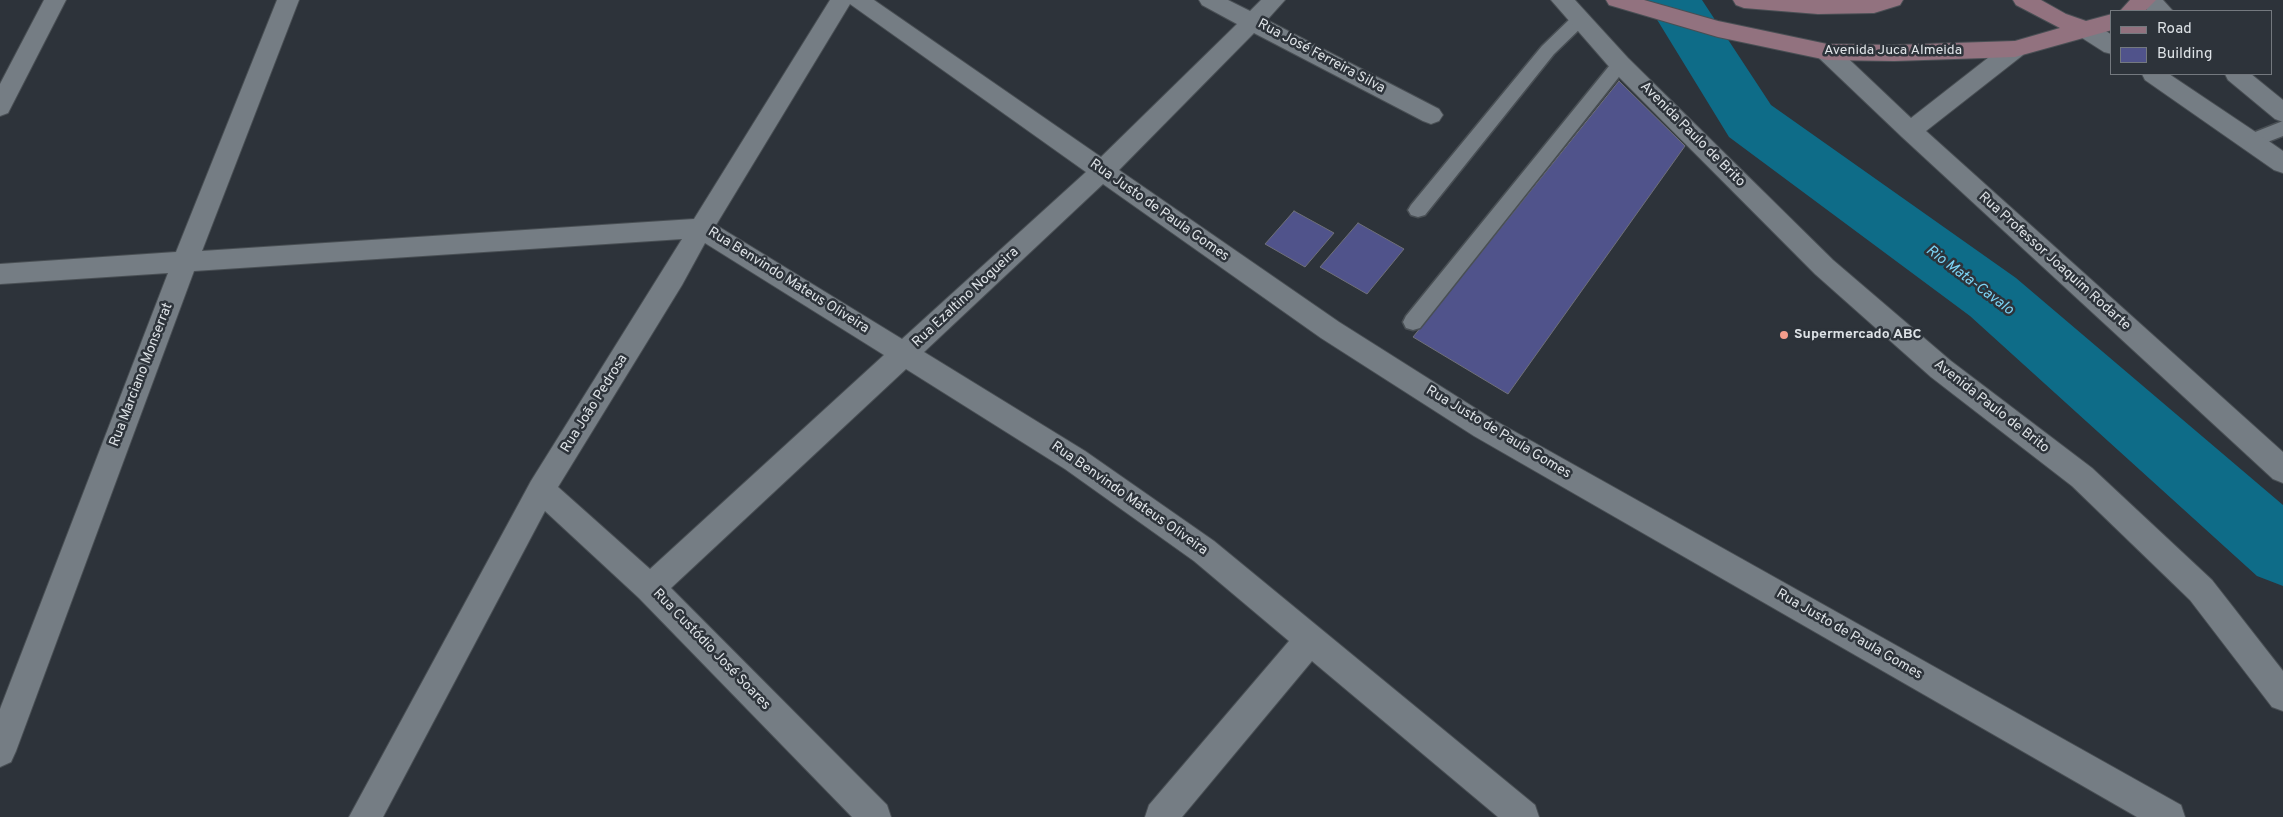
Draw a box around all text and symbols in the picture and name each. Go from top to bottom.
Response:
legend [2110,10,2273,75]
street label: Rua José Ferreira Silva [1254,16,1388,98]
text: Road [2157,20,2192,39]
street label: Avenida Juca Almeida [1824,43,1962,59]
text: Building [2157,45,2212,64]
street label: Avenida Paulo de Brito [1636,79,1748,191]
street label: Rua Justo de Paula Gomes [1086,156,1232,266]
street label: Rua Professor Joaquim Rodarte [1974,189,2134,335]
street label: Rua Benvindo Mateus Oliveira [704,224,872,338]
water label: Rio Mata-Cavalo [1922,242,2016,320]
street label: Rua Ezaltino Nogueira [909,244,1023,352]
street label: Rua Marciano Monserrat [107,301,177,449]
place label: Supermercado ABC [1794,327,1921,343]
marker: Supermercado ABC [1778,329,1790,341]
street label: Rua João Pedrosa [558,352,632,456]
street label: Avenida Paulo de Brito [1930,357,2052,457]
street label: Rua Justo de Paula Gomes [1422,383,1574,483]
street label: Rua Benvindo Mateus Oliveira [1048,439,1210,559]
street label: Rua Custódio José Soares [649,586,773,714]
street label: Rua Justo de Paula Gomes [1773,586,1925,684]

